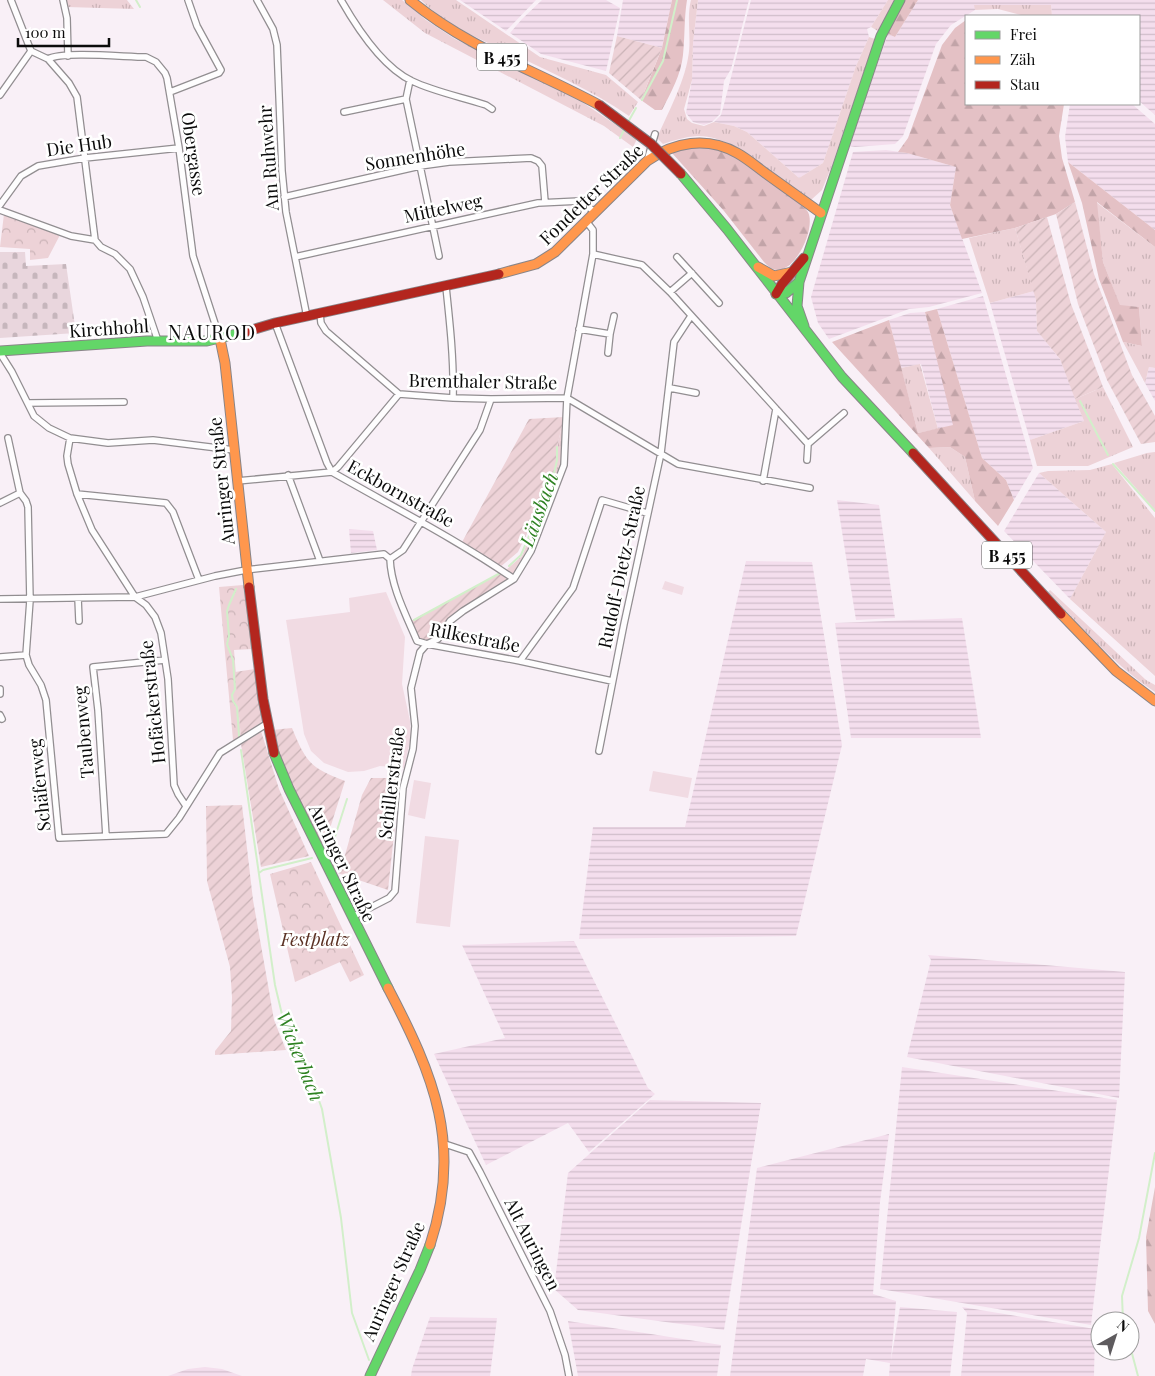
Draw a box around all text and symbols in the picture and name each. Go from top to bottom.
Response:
scale bar [18,15,109,47]
legend [965,15,1140,105]
text: 100 m [25,22,66,42]
text: Frei [1010,24,1038,44]
road number: B 455 [477,44,527,70]
text: Zäh [1010,49,1035,69]
text: Stau [1010,74,1040,94]
street label: Am Ruhwehr [252,104,284,213]
street label: Obergasse [176,111,212,197]
street label: Die Hub [45,129,113,161]
street label: Sonnenhöhe [363,136,467,176]
street label: Fondetter Straße [534,138,648,250]
street label: Mittelweg [402,188,485,228]
street label: Kirchhohl [68,313,150,343]
district label: NAUROD [168,318,256,345]
street label: Bremthaler Straße [408,368,558,394]
street label: Auringer Straße [202,416,240,547]
street label: Eckbornstraße [343,454,459,532]
water label: Läusbach [512,468,563,551]
street label: Rudolf-Dietz-Straße [592,483,650,651]
road number: B 455 [982,542,1032,568]
street label: Rilkestraße [428,616,522,658]
street label: Hofäckerstraße [134,639,170,765]
street label: Taubenweg [67,684,99,779]
street label: Schillerstraße [372,726,410,840]
street label: Schäferweg [22,737,56,833]
street label: Auringer Straße [304,799,382,926]
park label: Festplatz [280,927,350,951]
water label: Wickerbach [271,1007,331,1105]
street label: Alt Auringen [499,1193,567,1295]
street label: Auringer Straße [356,1217,430,1345]
north arrow [1090,1311,1140,1361]
text: N [1114,1315,1133,1336]

